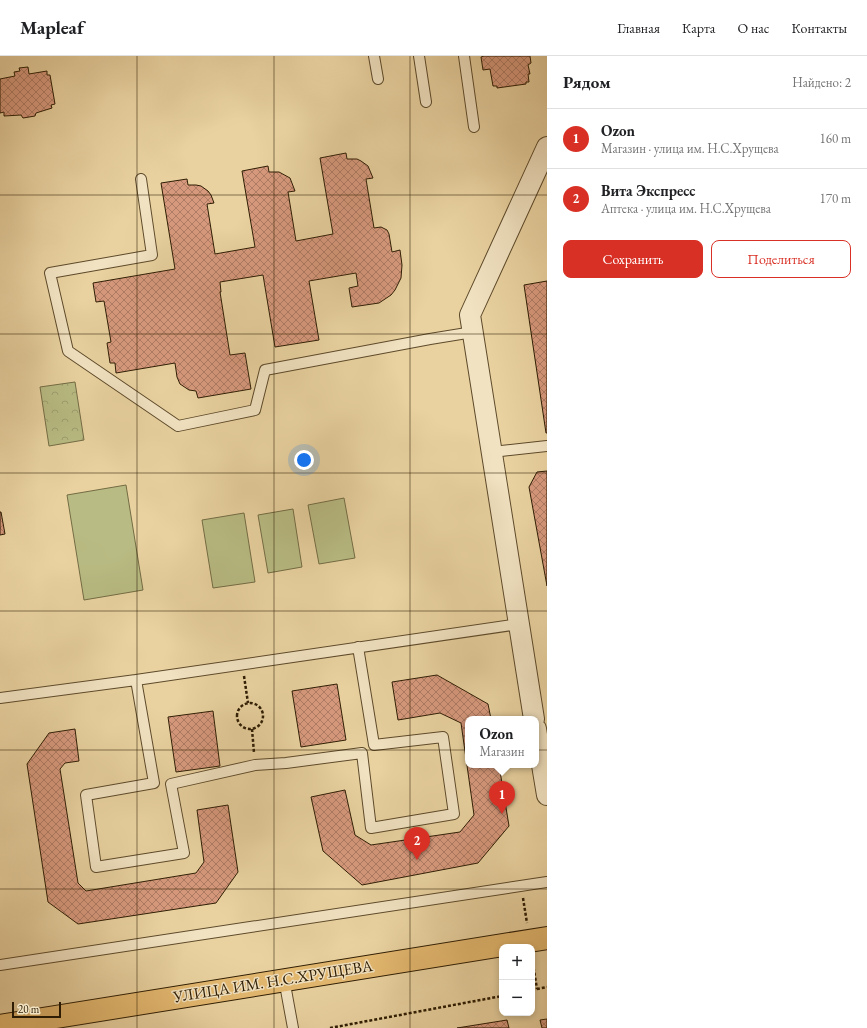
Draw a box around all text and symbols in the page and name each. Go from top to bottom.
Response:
text: Mapleaf [20,15,84,40]
text: Главная [617,19,660,37]
text: Карта [682,19,715,37]
text: О нас [737,19,769,37]
text: Контакты [791,19,847,37]
text: Рядом [563,71,611,93]
text: Найдено: 2 [792,74,851,91]
text: Ozon [601,121,635,140]
text: 1 [573,130,579,147]
text: 160 m [820,130,851,147]
text: Магазин · улица им. Н.С.Хрущева [601,140,779,157]
text: Вита Экспресс [601,181,695,200]
text: 2 [573,190,579,207]
text: 170 m [820,190,851,207]
text: Аптека · улица им. Н.С.Хрущева [601,200,771,217]
button: Сохранить [563,240,703,278]
button: Поделиться [711,240,851,278]
your location [294,450,314,470]
popup [465,716,539,768]
text: Ozon [480,724,514,743]
text: Магазин [480,743,524,760]
pin: 1 [489,781,515,814]
pin: 2 [404,827,430,860]
map controls [499,944,535,1016]
button: + [499,944,535,980]
street label: УЛИЦА ИМ. Н.С.ХРУЩЕВА [171,955,375,1007]
button: − [499,980,535,1016]
scale bar [12,1000,61,1019]
text: 20 m [18,1002,39,1016]

